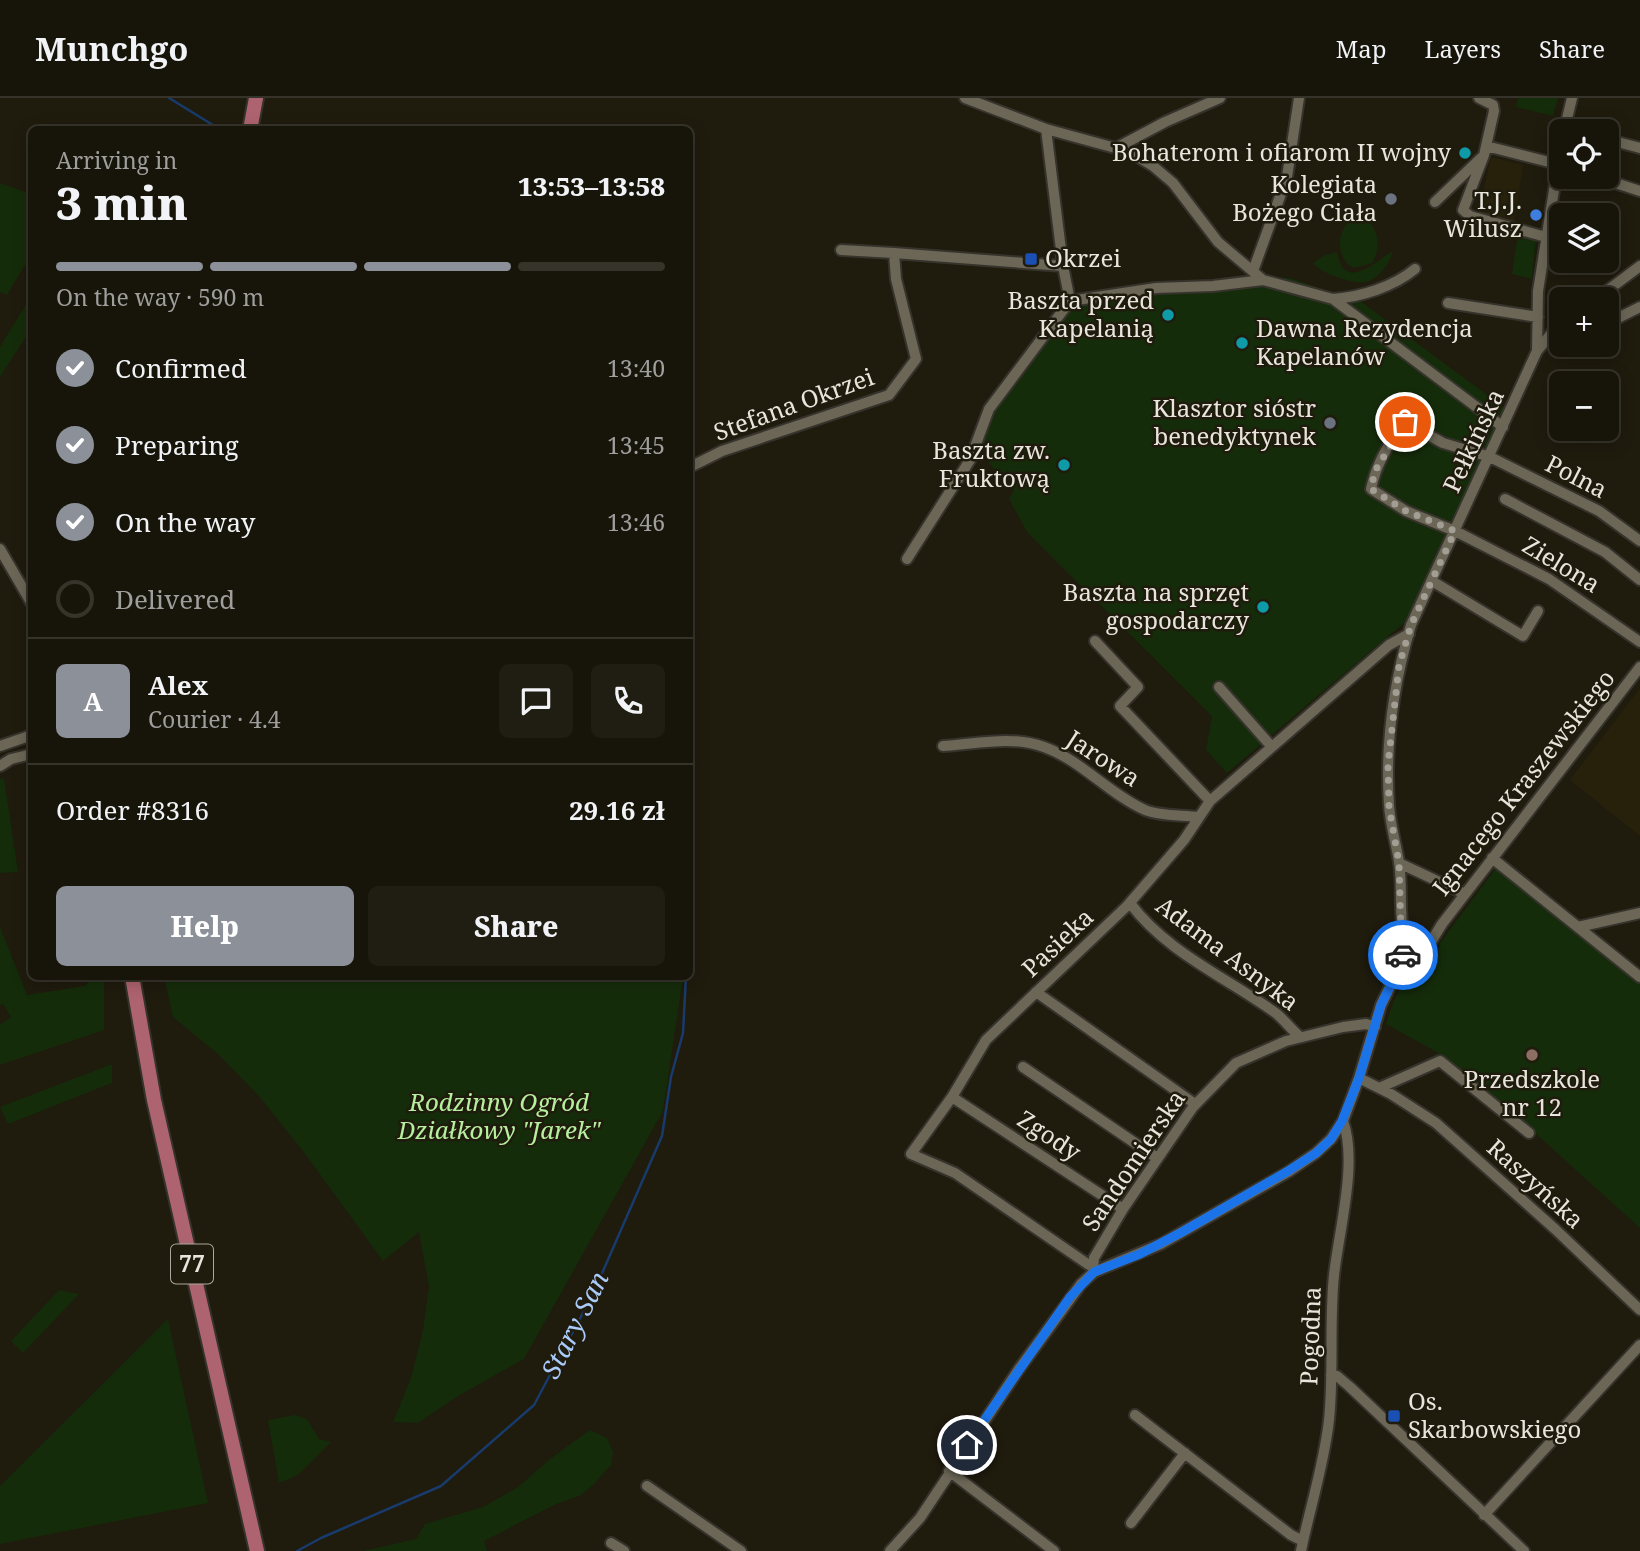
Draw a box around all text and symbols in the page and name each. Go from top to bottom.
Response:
text: Munchgo [35,26,189,71]
text: Map [1336,32,1387,65]
text: Layers [1425,32,1501,65]
text: Share [1539,32,1605,65]
map controls [1549,119,1619,441]
button: locate [1549,119,1619,189]
place label: Bohaterom i ofiarom II wojny [1112,135,1451,168]
text: Arriving in [56,144,177,176]
marker: Bohaterom i ofiarom II wojny [1457,145,1473,161]
place label: Kolegiata Bożego Ciała [1232,167,1377,228]
text: 13:53–13:58 [518,168,665,204]
text: 3 min [56,171,188,233]
place label: T.J.J. Wilusz [1443,183,1522,244]
marker: Kolegiata Bożego Ciała [1383,191,1399,207]
button: layers [1549,203,1619,273]
marker: T.J.J. Wilusz [1528,207,1544,223]
place label: Okrzei [1045,241,1121,274]
marker: Okrzei [1023,251,1039,267]
text: On the way · 590 m [56,281,264,313]
place label: Baszta przed Kapelanią [1008,283,1154,344]
button: + [1549,287,1619,357]
marker: Baszta przed Kapelanią [1160,307,1176,323]
place label: Dawna Rezydencja Kapelanów [1256,311,1473,372]
marker: Dawna Rezydencja Kapelanów [1234,335,1250,351]
icon: check [56,349,94,387]
text: Confirmed [115,350,247,386]
text: 13:40 [607,352,665,384]
street label: Stefana Okrzei [709,359,878,448]
button: − [1549,371,1619,441]
street label: Pełkińska [1434,383,1511,498]
place label: Klasztor sióstr benedyktynek [1152,391,1317,452]
pin [1375,392,1435,452]
icon: bag [1386,403,1424,441]
marker: Klasztor sióstr benedyktynek [1322,415,1338,431]
icon: check [56,426,94,464]
text: Preparing [115,427,239,463]
text: 13:45 [607,429,665,461]
place label: Baszta zw. Fruktową [932,433,1050,494]
street label: Polna [1540,446,1613,505]
marker: Baszta zw. Fruktową [1056,457,1072,473]
icon: check [56,503,94,541]
text: On the way [115,504,255,540]
text: 13:46 [607,506,665,538]
street label: Zielona [1517,528,1607,600]
place label: Baszta na sprzęt gospodarczy [1063,575,1249,636]
text: Delivered [115,581,235,617]
marker: Baszta na sprzęt gospodarczy [1255,599,1271,615]
street label: Ignacego Kraszewskiego [1424,662,1621,902]
button: chat [499,664,573,738]
button: phone [591,664,665,738]
text: Alex [148,667,208,703]
text: A [83,683,103,719]
text: Courier · 4.4 [148,703,281,735]
street label: Jarowa [1060,721,1147,794]
text: Order #8316 [56,792,209,828]
text: 29.16 zł [569,792,665,828]
button: Help [56,886,354,966]
button: Share [368,886,665,966]
street label: Adama Asnyka [1150,888,1306,1017]
street label: Pasieka [1014,900,1100,984]
courier [1368,920,1438,990]
icon: car [1384,936,1422,974]
marker: Przedszkole nr 12 [1524,1047,1540,1063]
place label: Przedszkole nr 12 [1464,1062,1600,1123]
street label: Sandomierska [1073,1083,1192,1237]
park label: Rodzinny Ogród Działkowy "Jarek" [397,1085,601,1146]
street label: Zgody [1012,1102,1088,1168]
street label: Raszyńska [1480,1131,1592,1235]
road number: 77 [171,1245,213,1284]
water label: Stary San [532,1264,617,1384]
street label: Pogodna [1291,1286,1328,1386]
place label: Os. Skarbowskiego [1408,1384,1581,1445]
marker: Os. Skarbowskiego [1386,1408,1402,1424]
pin [937,1415,997,1475]
icon: home [948,1426,986,1464]

